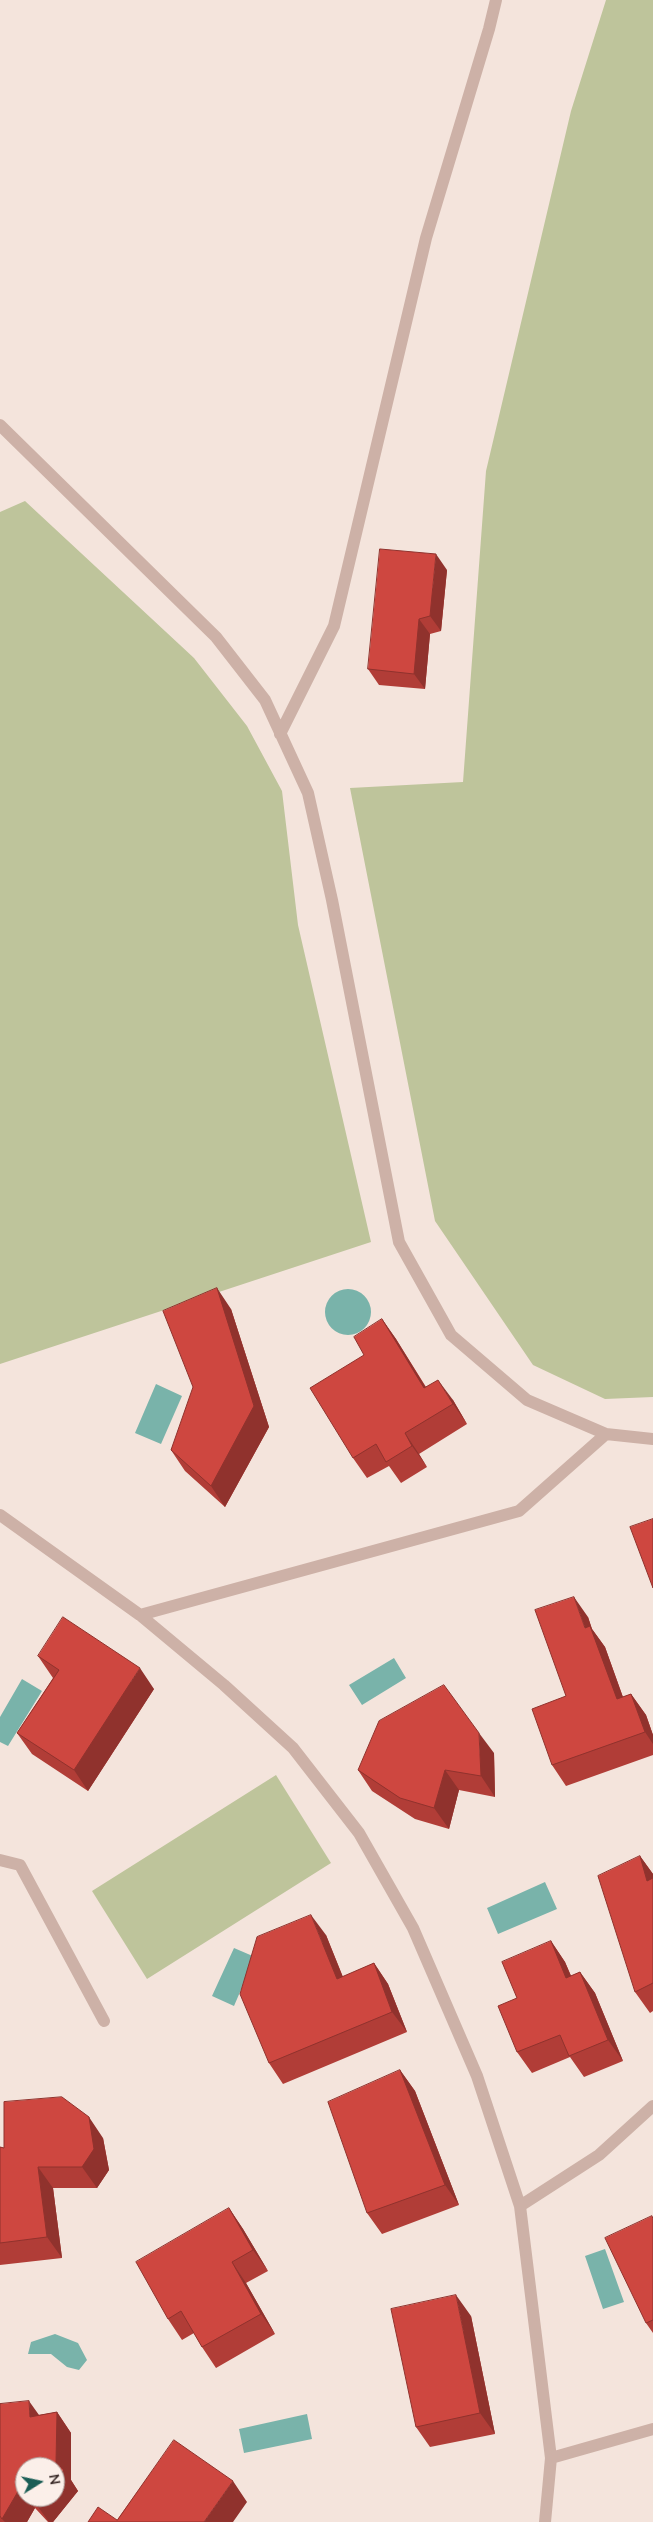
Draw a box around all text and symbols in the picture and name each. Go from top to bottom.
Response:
north arrow [15,2457,65,2507]
text: N [44,2473,65,2486]

